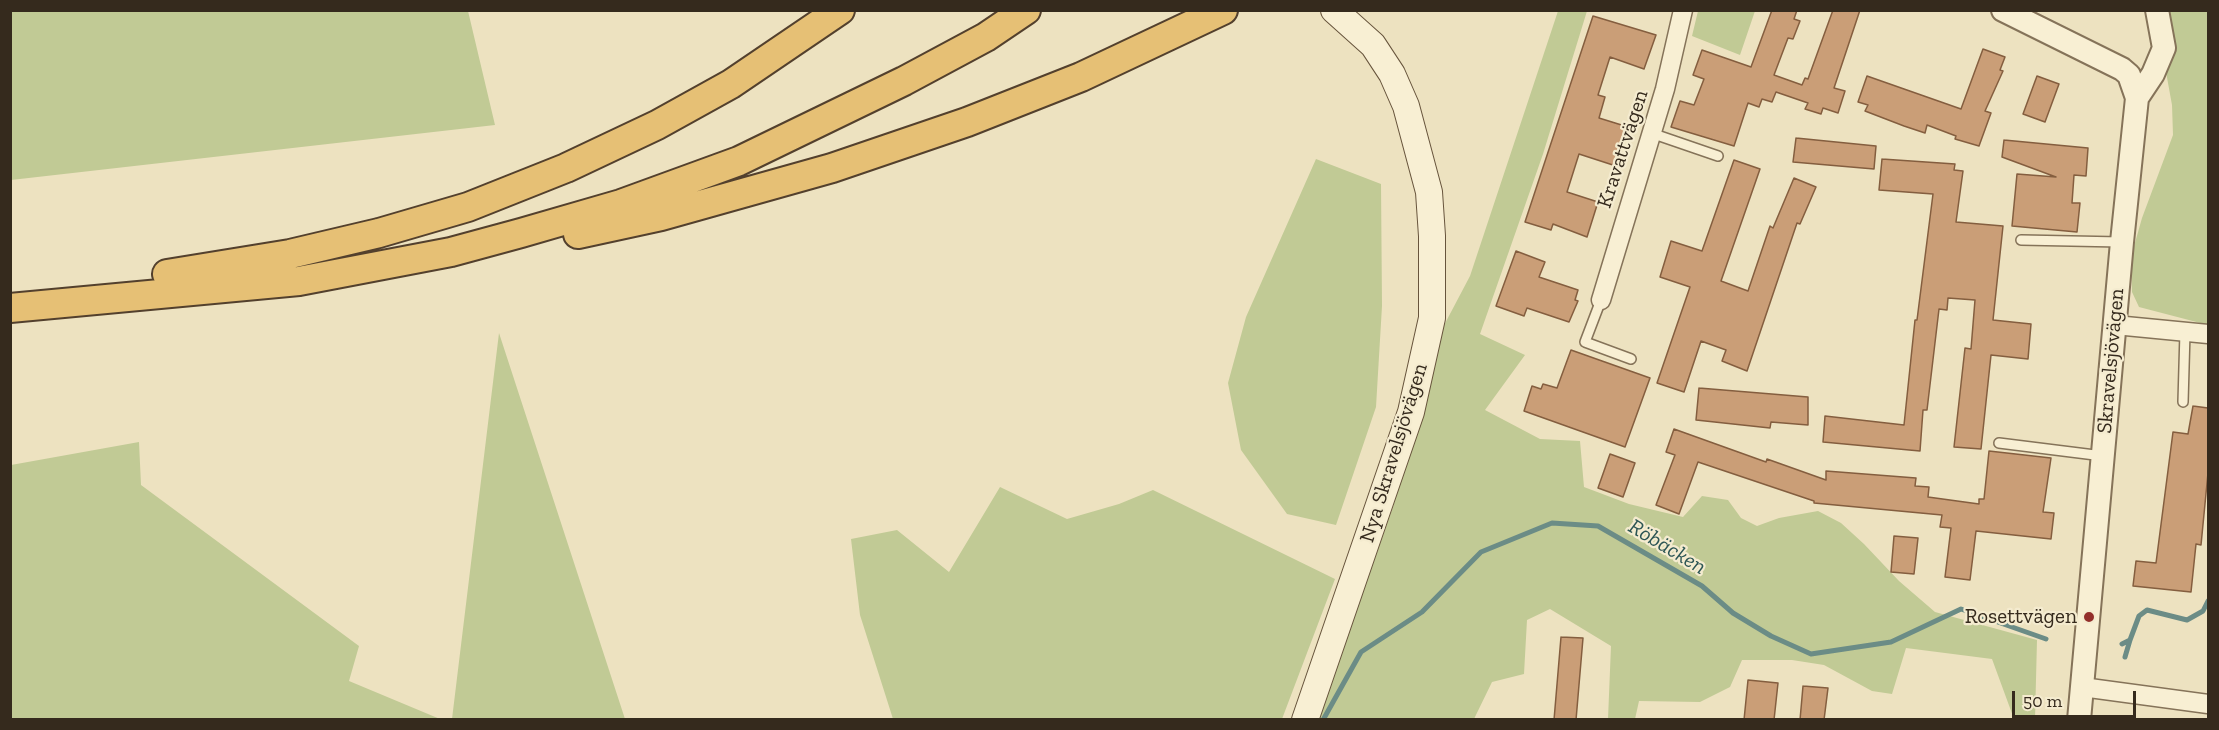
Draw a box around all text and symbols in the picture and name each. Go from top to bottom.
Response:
street label: Kravattvägen [1592,87,1654,211]
street label: Skravelsjövägen [2092,287,2130,435]
street label: Nya Skravelsjövägen [1355,360,1433,546]
water label: Röbäcken [1623,514,1711,580]
place label: Rosettvägen [1965,604,2077,630]
marker: Rosettvägen [2082,610,2096,624]
scale bar [2015,679,2140,717]
text: 50 m [2023,690,2062,712]

